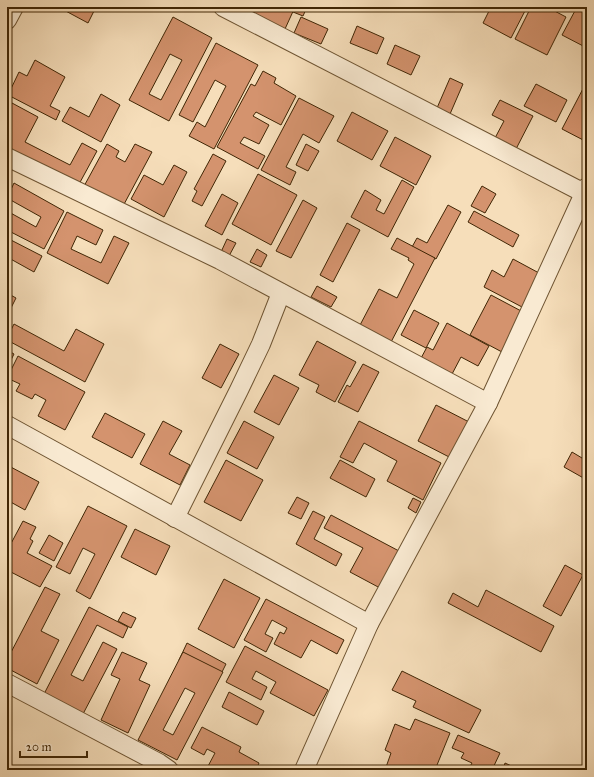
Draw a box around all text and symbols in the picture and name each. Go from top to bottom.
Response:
scale bar [20,733,87,759]
text: 20 m [26,740,52,754]

